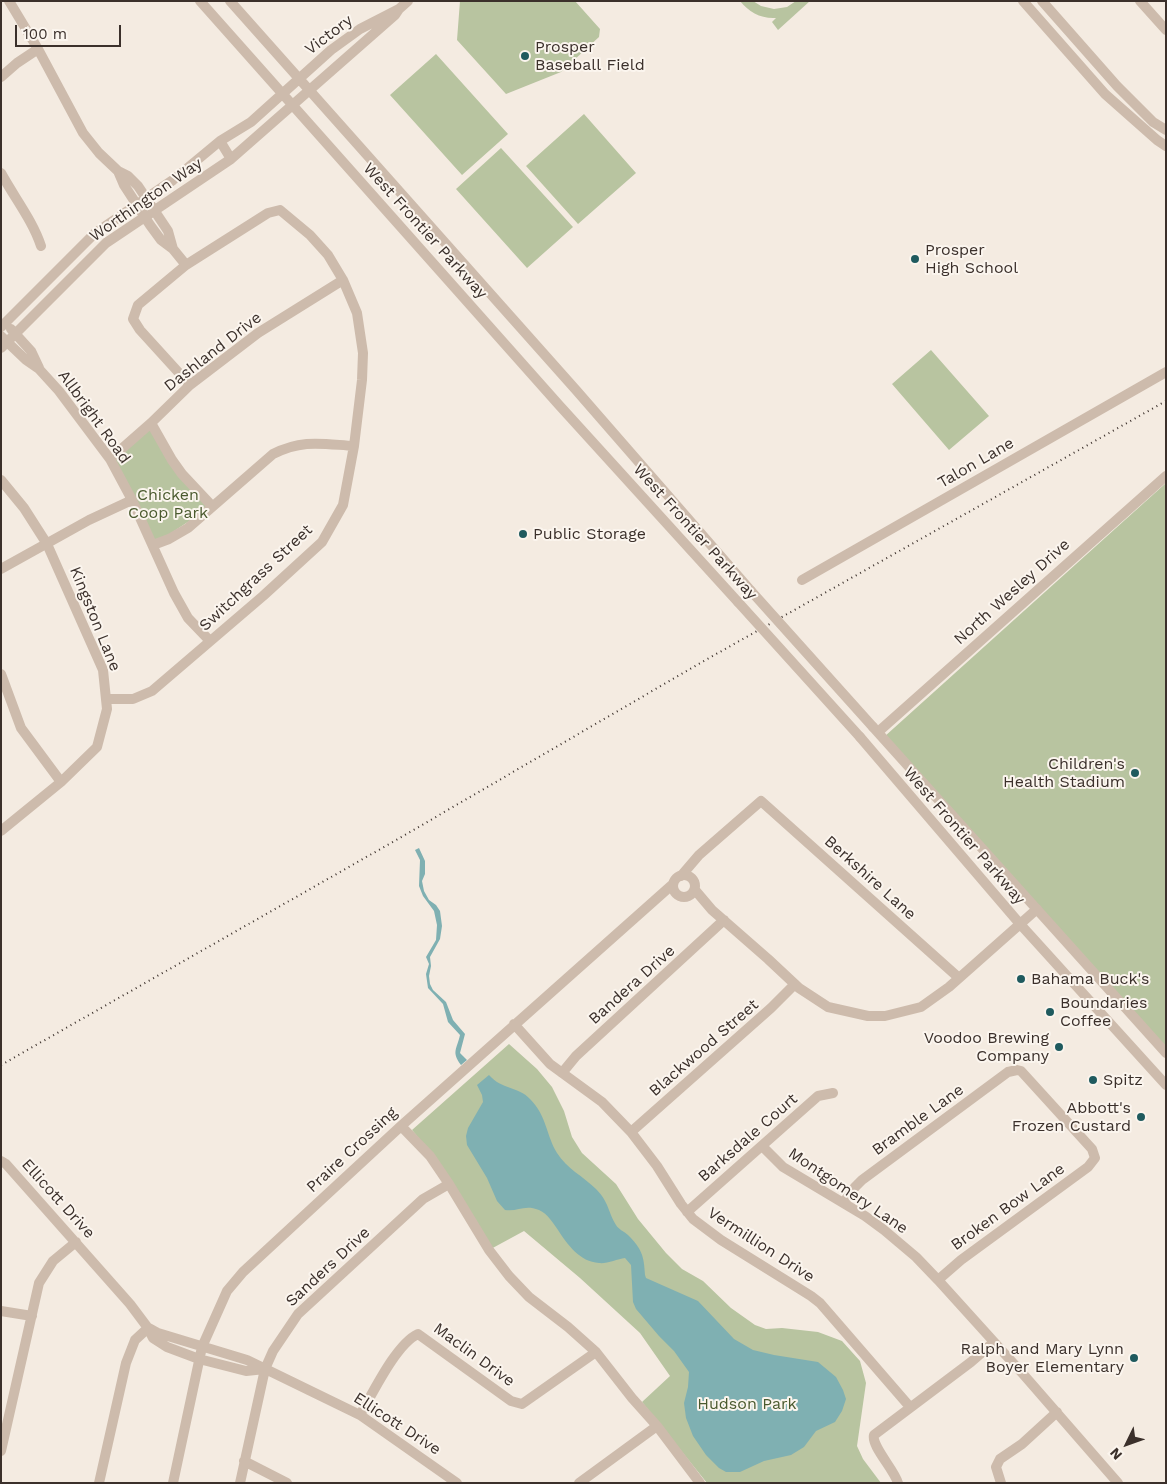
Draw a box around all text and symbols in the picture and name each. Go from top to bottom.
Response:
street label: Victory [301,11,357,59]
scale bar [18,15,124,47]
text: 100 m [23,25,67,43]
place label: Prosper Baseball Field [535,37,645,75]
marker: Prosper Baseball Field [519,50,531,62]
street label: Worthington Way [86,154,206,246]
street label: West Frontier Parkway [359,159,491,303]
place label: Prosper High School [925,240,1018,278]
marker: Prosper High School [909,253,921,265]
street label: Dashland Drive [161,308,265,396]
street label: Allbright Road [54,367,134,467]
street label: Talon Lane [935,434,1017,492]
street label: West Frontier Parkway [629,460,761,604]
park label: Chicken Coop Park [128,485,208,523]
street label: Switchgrass Street [195,521,317,635]
place label: Public Storage [533,524,646,544]
marker: Public Storage [517,528,529,540]
street label: North Wesley Drive [950,535,1074,649]
street label: Kingston Lane [65,564,125,674]
place label: Children's Health Stadium [1003,754,1125,792]
street label: West Frontier Parkway [899,763,1029,909]
marker: Children's Health Stadium [1129,767,1141,779]
street label: Berkshire Lane [820,832,920,924]
street label: Bandera Drive [585,941,679,1029]
place label: Bahama Buck's [1031,969,1150,989]
marker: Bahama Buck's [1015,973,1027,985]
place label: Boundaries Coffee [1060,993,1147,1031]
street label: Blackwood Street [645,995,763,1101]
marker: Boundaries Coffee [1044,1006,1056,1018]
place label: Voodoo Brewing Company [924,1028,1049,1066]
marker: Voodoo Brewing Company [1053,1041,1065,1053]
place label: Spitz [1103,1070,1143,1090]
marker: Spitz [1087,1074,1099,1086]
street label: Bramble Lane [868,1080,968,1160]
street label: Barksdale Court [694,1090,802,1186]
place label: Abbott's Frozen Custard [1012,1098,1131,1136]
street label: Praire Crossing [303,1103,401,1197]
marker: Abbott's Frozen Custard [1135,1111,1147,1123]
street label: Montgomery Lane [785,1144,911,1238]
street label: Ellicott Drive [17,1155,99,1243]
street label: Broken Bow Lane [947,1159,1069,1255]
street label: Vermillion Drive [704,1203,818,1287]
street label: Sanders Drive [282,1223,374,1311]
street label: Maclin Drive [430,1319,518,1391]
place label: Ralph and Mary Lynn Boyer Elementary [961,1339,1124,1377]
marker: Ralph and Mary Lynn Boyer Elementary [1128,1352,1140,1364]
street label: Ellicott Drive [350,1389,444,1459]
park label: Hudson Park [697,1394,797,1414]
north arrow [1102,1419,1152,1469]
text: N [1106,1445,1125,1463]

